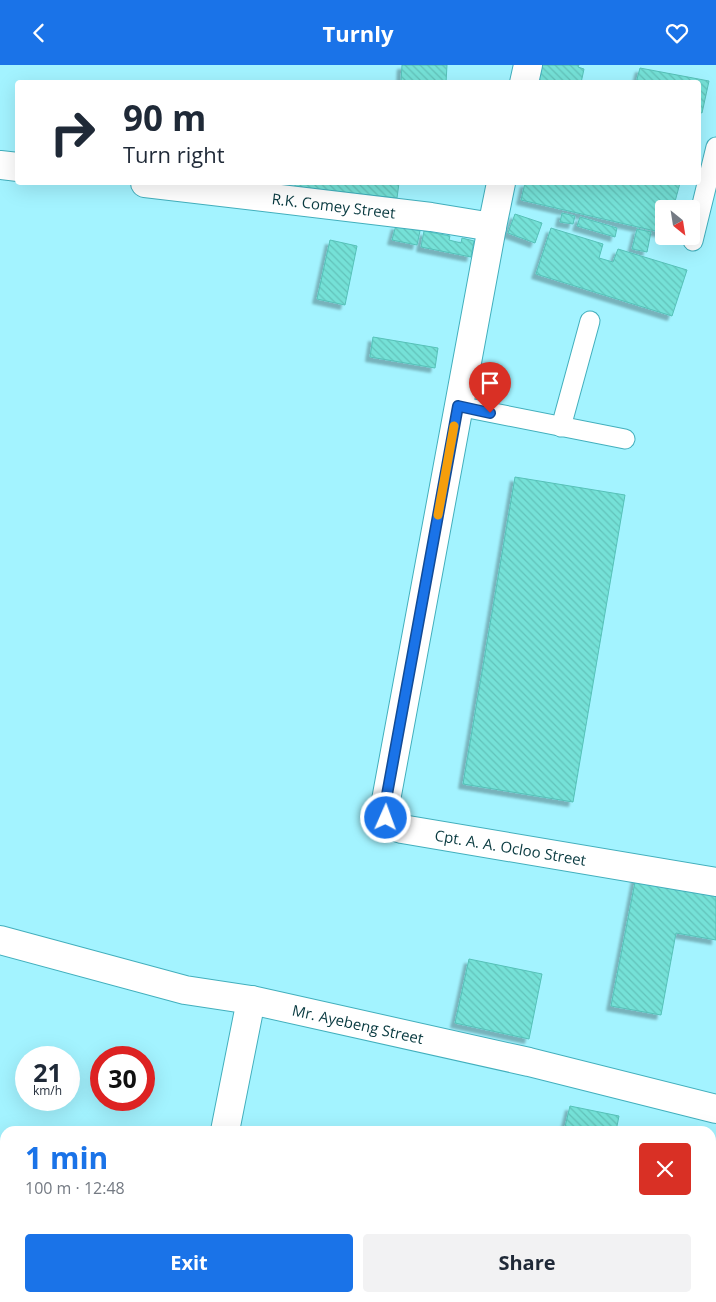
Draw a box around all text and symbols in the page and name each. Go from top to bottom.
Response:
text: Turnly [323,18,393,48]
icon: back [25,19,53,47]
icon: heart [663,19,691,47]
text: 90 m [123,94,206,141]
icon: right [40,100,105,165]
text: Turn right [123,139,225,169]
street label: R.K. Comey Street [271,188,397,223]
north arrow [655,200,700,245]
map controls [655,200,700,245]
pin [469,362,511,413]
icon: arrive [476,369,504,397]
position arrow [359,791,411,843]
street label: Cpt. A. A. Ocloo Street [433,825,588,870]
street label: Mr. Ayebeng Street [291,1000,425,1048]
speed limit sign: 30 [90,1046,155,1111]
text: 21 [33,1055,62,1089]
text: km/h [33,1082,62,1099]
text: 1 min [25,1137,108,1178]
button: close [639,1143,691,1195]
text: 100 m · 12:48 [25,1177,125,1199]
button: Exit [25,1234,353,1292]
button: Share [363,1234,691,1292]

